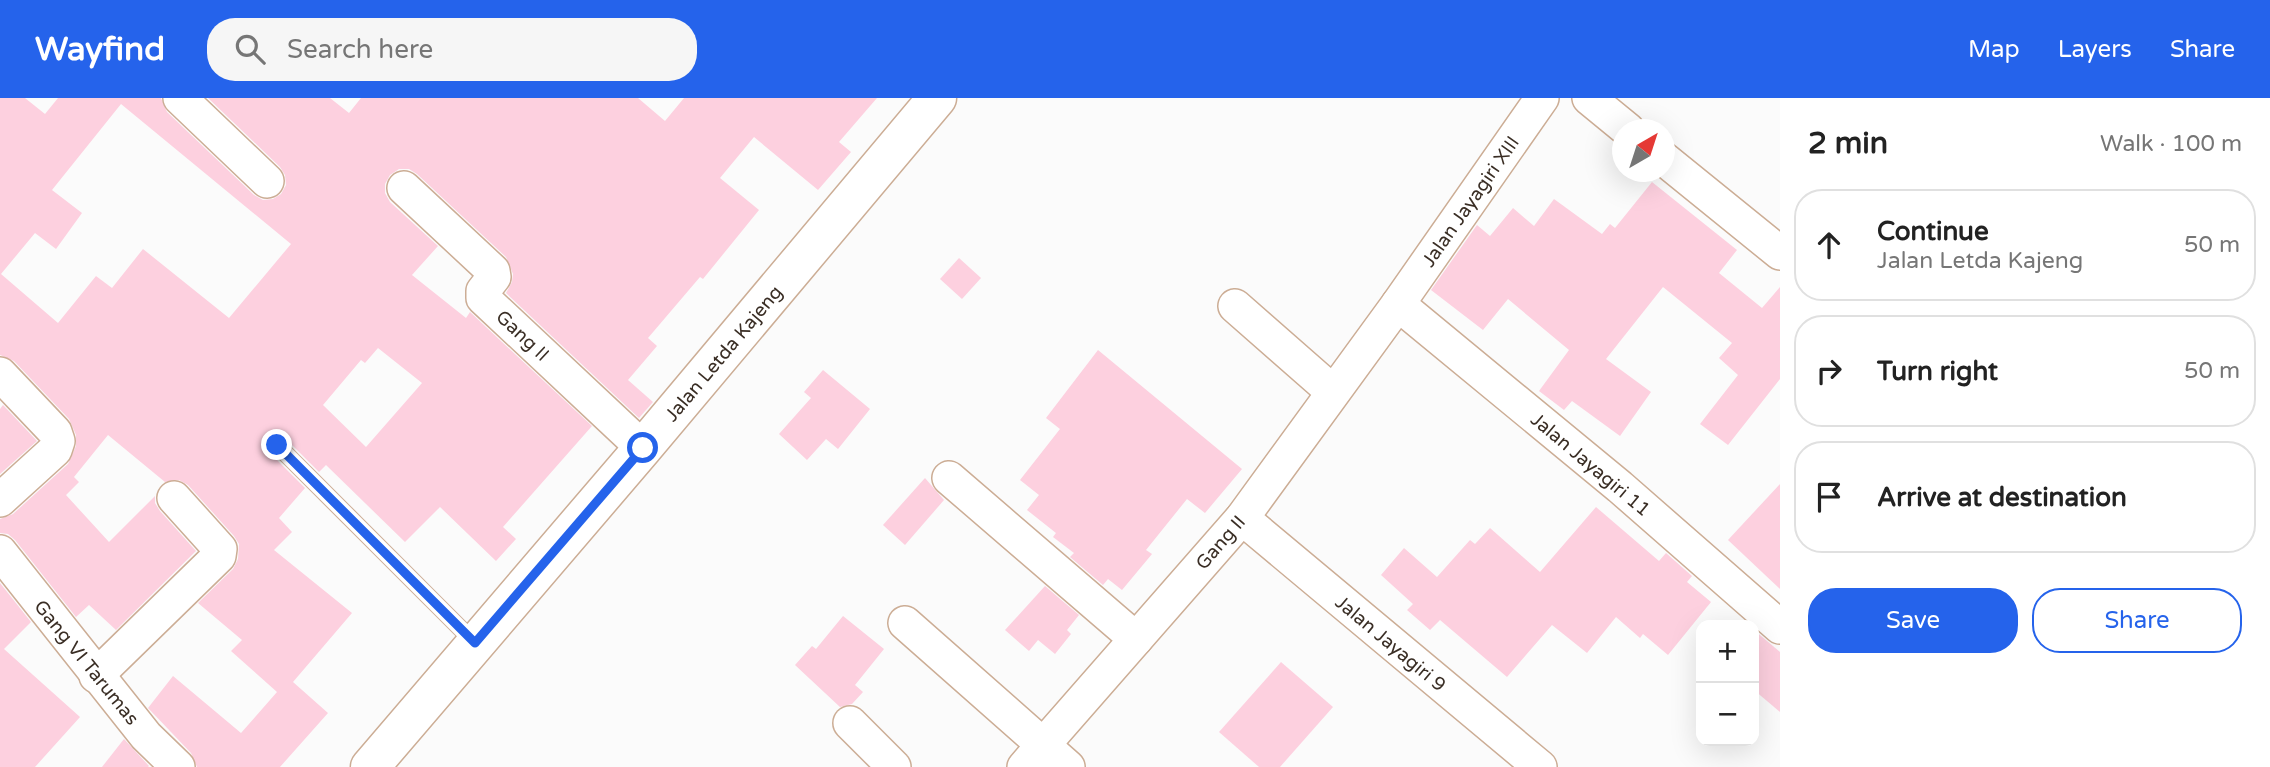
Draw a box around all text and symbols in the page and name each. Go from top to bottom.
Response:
search box [207,18,697,81]
text: Wayfind [35,30,165,69]
icon: search [231,30,269,68]
text: Search here [287,34,433,65]
text: Map [1968,35,2020,64]
text: Layers [2058,35,2132,64]
text: Share [2170,35,2235,64]
north arrow [1612,119,1675,182]
text: 2 min [1808,125,1888,162]
text: Walk · 100 m [2100,130,2242,158]
street label: Jalan Jayagiri XIII [1418,132,1524,271]
text: Continue [1877,216,1989,247]
icon: ahead [1810,226,1848,264]
text: 50 m [2184,231,2240,259]
text: Jalan Letda Kajeng [1877,247,2083,275]
street label: Jalan Letda Kajeng [661,281,787,426]
street label: Gang II [491,306,553,366]
icon: right [1810,352,1848,390]
text: Turn right [1877,356,1998,387]
text: 50 m [2184,357,2240,385]
street label: Jalan Jayagiri 11 [1526,408,1655,521]
route end [261,429,292,460]
route start [627,432,658,463]
icon: arrive [1810,478,1848,516]
text: Arrive at destination [1877,482,2127,513]
street label: Gang II [1191,511,1250,574]
button: Save [1808,588,2018,653]
button: Share [2032,588,2242,653]
street label: Jalan Jayagiri 9 [1331,591,1450,696]
street label: Gang VI Tarumas [29,596,143,729]
map controls [1696,620,1759,746]
button: + [1696,620,1759,683]
button: − [1696,683,1759,746]

